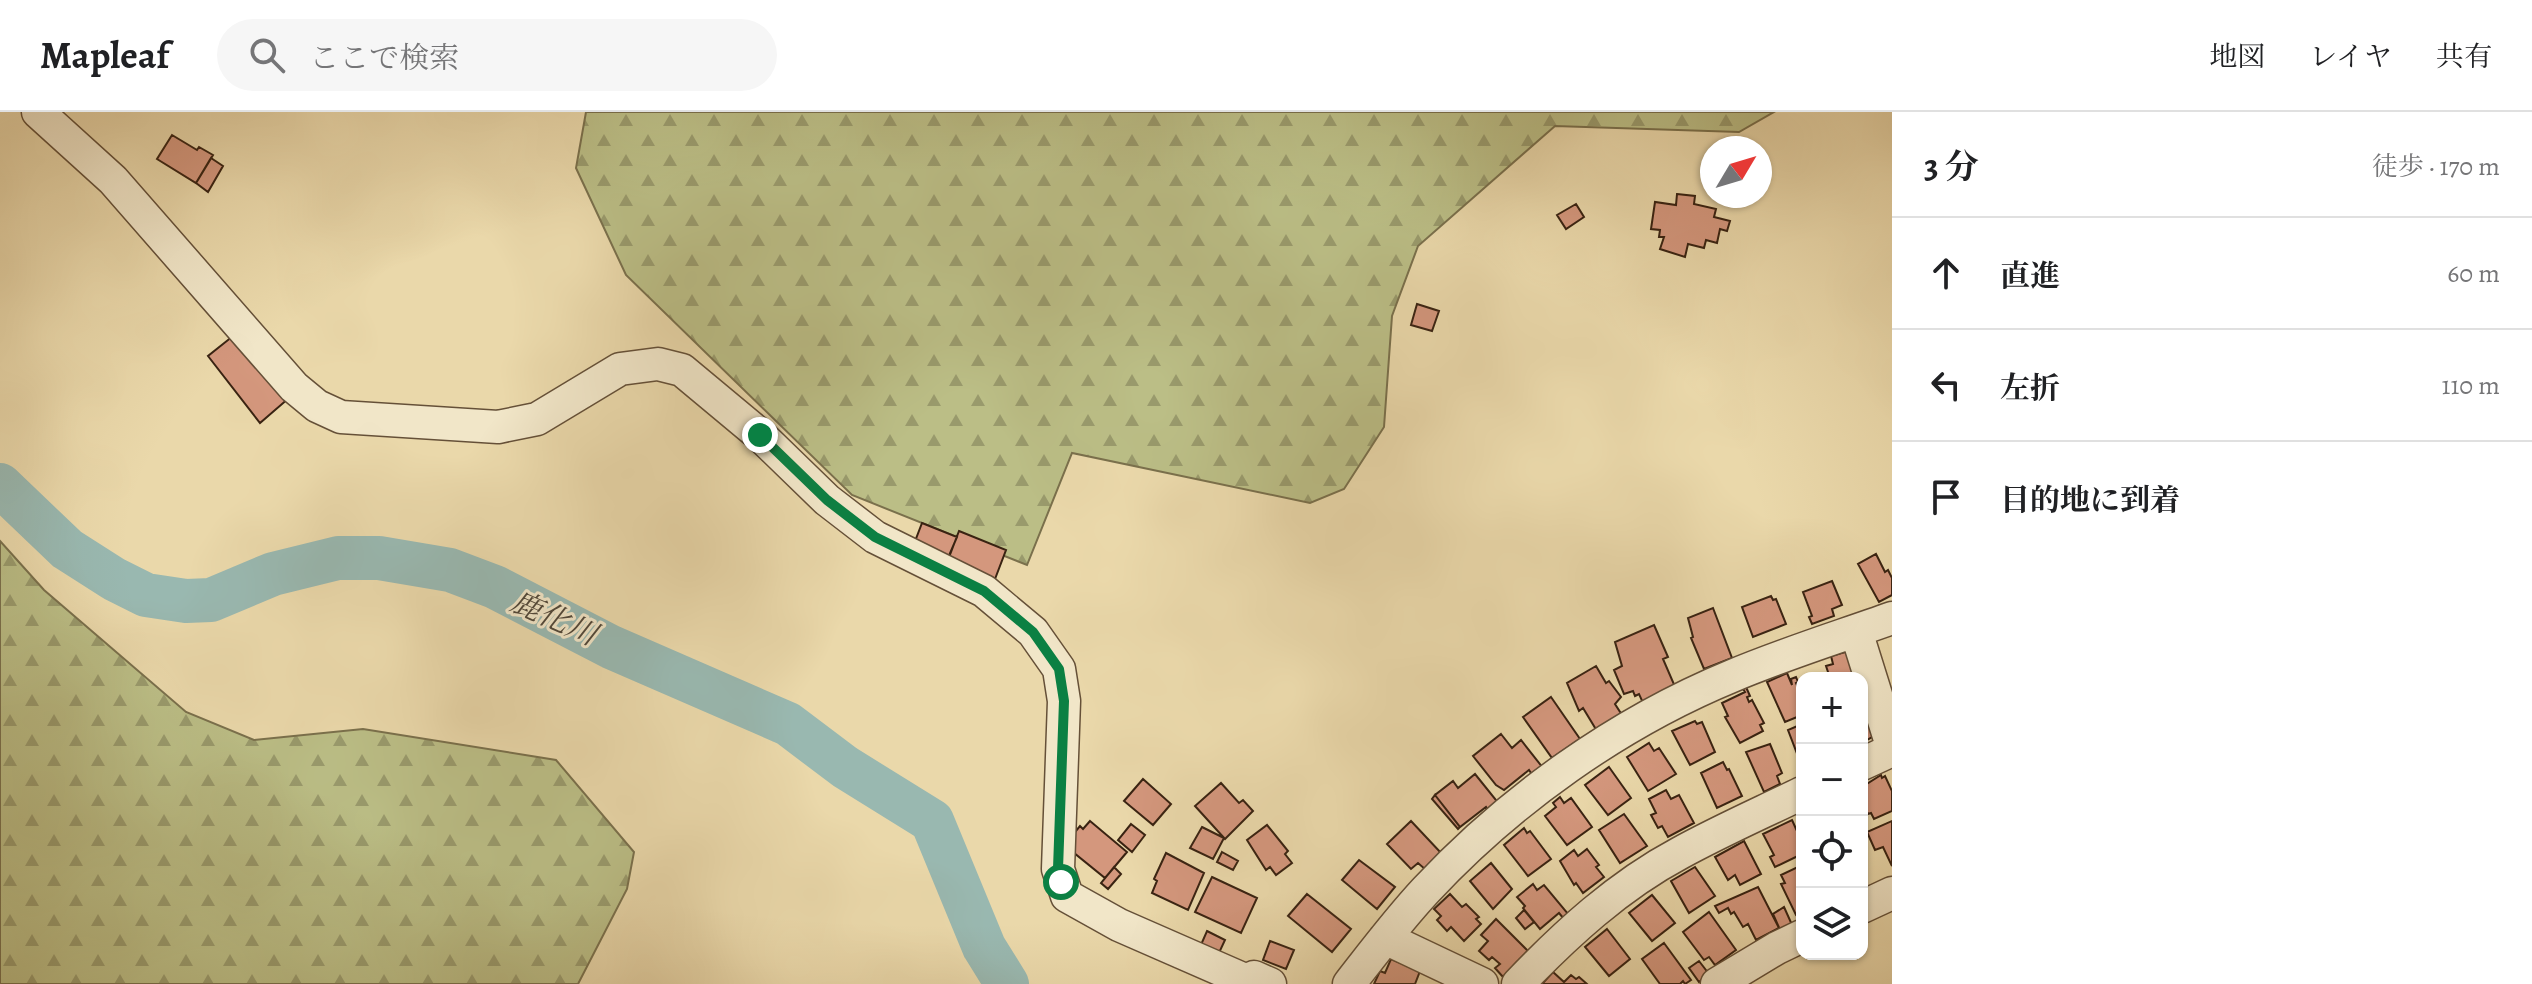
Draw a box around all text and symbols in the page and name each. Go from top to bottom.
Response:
search box [217,19,777,91]
text: Mapleaf [40,29,169,81]
icon: search [245,33,289,77]
text: ここで検索 [309,38,459,78]
text: 地図 [2209,38,2265,76]
text: レイヤ [2309,38,2392,76]
text: 共有 [2436,38,2492,76]
north arrow [1700,136,1772,208]
text: 3 分 [1924,143,1979,190]
text: 徒歩 · 170 m [2372,149,2500,184]
icon: ahead [1924,251,1968,295]
text: 直進 [2000,256,2060,296]
text: 60 m [2447,256,2500,291]
icon: left [1924,363,1968,407]
text: 左折 [2000,368,2060,408]
text: 110 m [2442,368,2500,403]
route end [742,417,778,453]
icon: arrive [1924,475,1968,519]
text: 目的地に到着 [2000,480,2180,520]
water label: 鹿化川 [505,581,606,656]
map controls [1796,672,1868,960]
button: + [1796,672,1868,744]
button: − [1796,744,1868,816]
button: locate [1796,816,1868,888]
route start [1043,864,1079,900]
button: layers [1796,888,1868,960]

